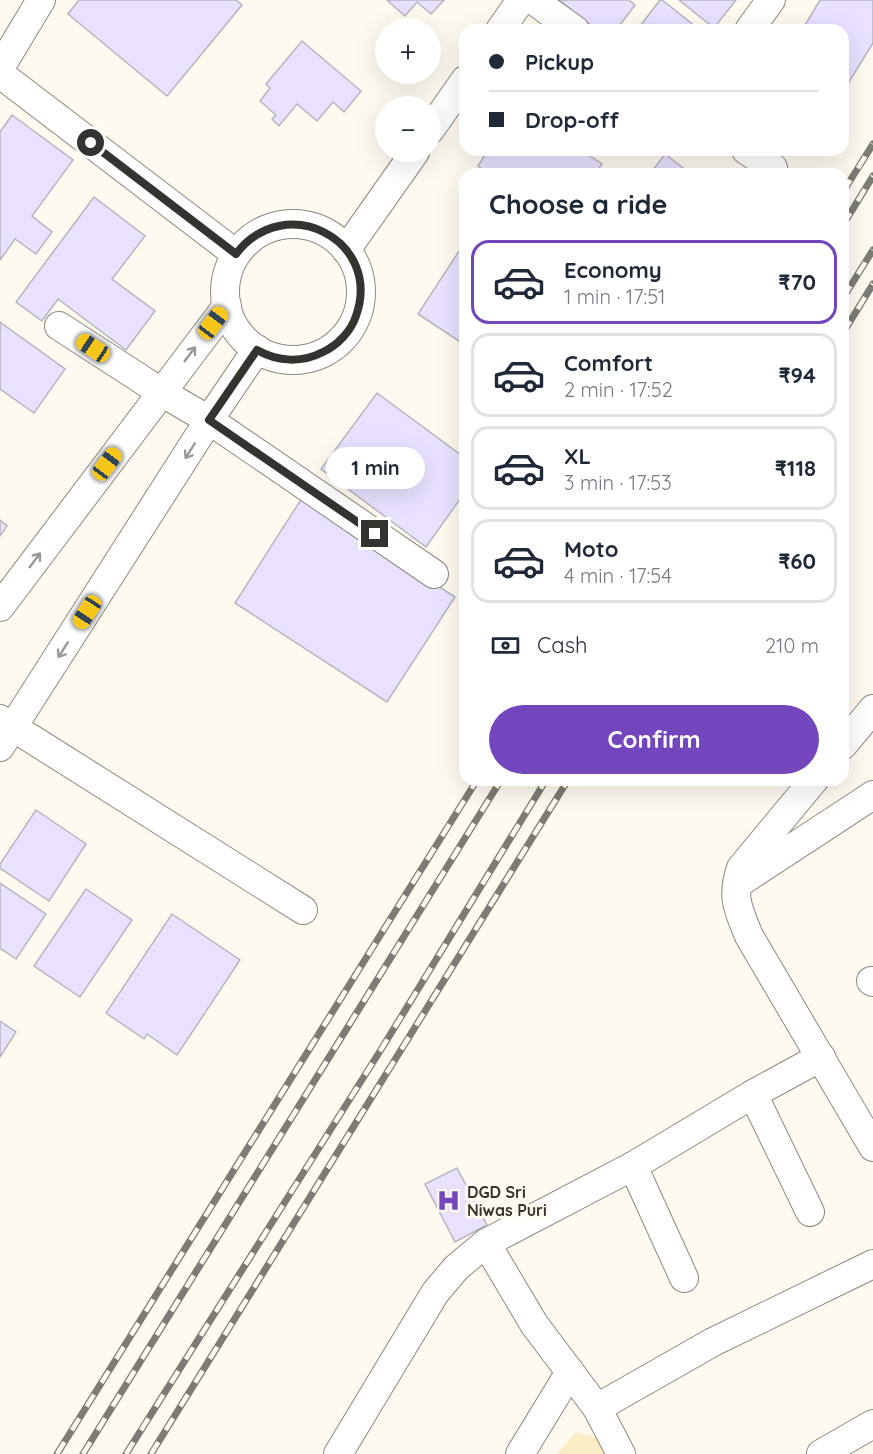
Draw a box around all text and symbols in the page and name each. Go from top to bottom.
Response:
map controls [375,18,441,162]
button: + [375,18,441,84]
text: Pickup [525,48,594,76]
button: − [375,96,441,162]
text: Drop-off [525,106,619,134]
route start [77,129,104,156]
text: Choose a ride [489,187,667,221]
icon: car [492,255,546,309]
text: Economy [564,256,662,284]
text: ₹70 [778,268,816,296]
text: 1 min · 17:51 [564,284,665,309]
car [195,303,231,343]
car [73,331,113,365]
one-way arrow [183,346,196,362]
icon: car [492,348,546,402]
text: Comfort [564,349,653,377]
text: ₹94 [778,361,816,389]
text: 2 min · 17:52 [564,377,673,402]
icon: car [492,441,546,495]
one-way arrow [183,442,196,459]
text: XL [564,442,591,470]
car [89,444,125,484]
callout: 1 min [326,447,424,489]
text: ₹118 [775,454,816,482]
text: 1 min [351,455,400,480]
text: 3 min · 17:53 [564,470,672,495]
route end [361,520,388,547]
icon: car [492,534,546,588]
text: Moto [564,535,618,563]
text: ₹60 [778,547,816,575]
one-way arrow [29,553,41,569]
text: 4 min · 17:54 [564,563,672,588]
car [70,592,104,632]
icon: cash [489,629,522,662]
text: Cash [537,631,588,659]
text: 210 m [765,633,819,658]
one-way arrow [56,642,69,659]
button: Confirm [489,705,819,774]
place label: DGD Sri Niwas Puri [467,1182,547,1220]
hospital icon: DGD Sri Niwas Puri [436,1188,462,1214]

